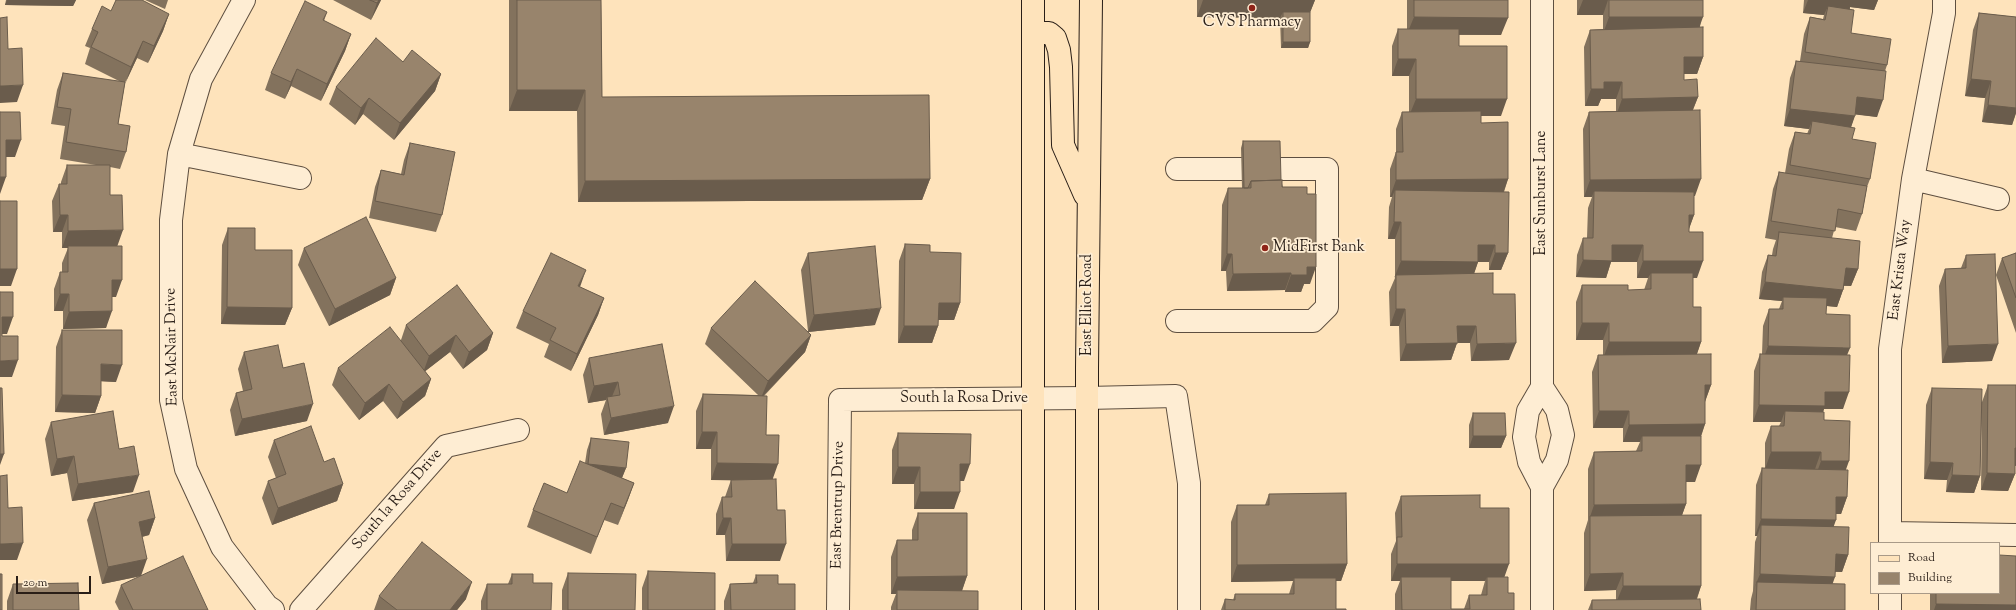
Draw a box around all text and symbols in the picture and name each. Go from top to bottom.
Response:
marker: CVS Pharmacy [1247,3,1257,13]
place label: CVS Pharmacy [1203,14,1301,32]
street label: East Sunburst Lane [1533,131,1551,255]
street label: East Krista Way [1886,218,1916,322]
place label: MidFirst Bank [1273,239,1365,257]
marker: MidFirst Bank [1260,243,1270,253]
street label: East Elliot Road [1079,254,1097,356]
street label: East McNair Drive [163,288,183,406]
street label: South la Rosa Drive [900,390,1028,408]
street label: East Brentrup Drive [829,441,849,569]
street label: South la Rosa Drive [349,446,447,554]
legend [1870,542,2000,594]
text: Road [1908,549,1935,567]
scale bar [18,568,93,594]
text: Building [1908,569,1952,587]
text: 20 m [23,574,47,592]

